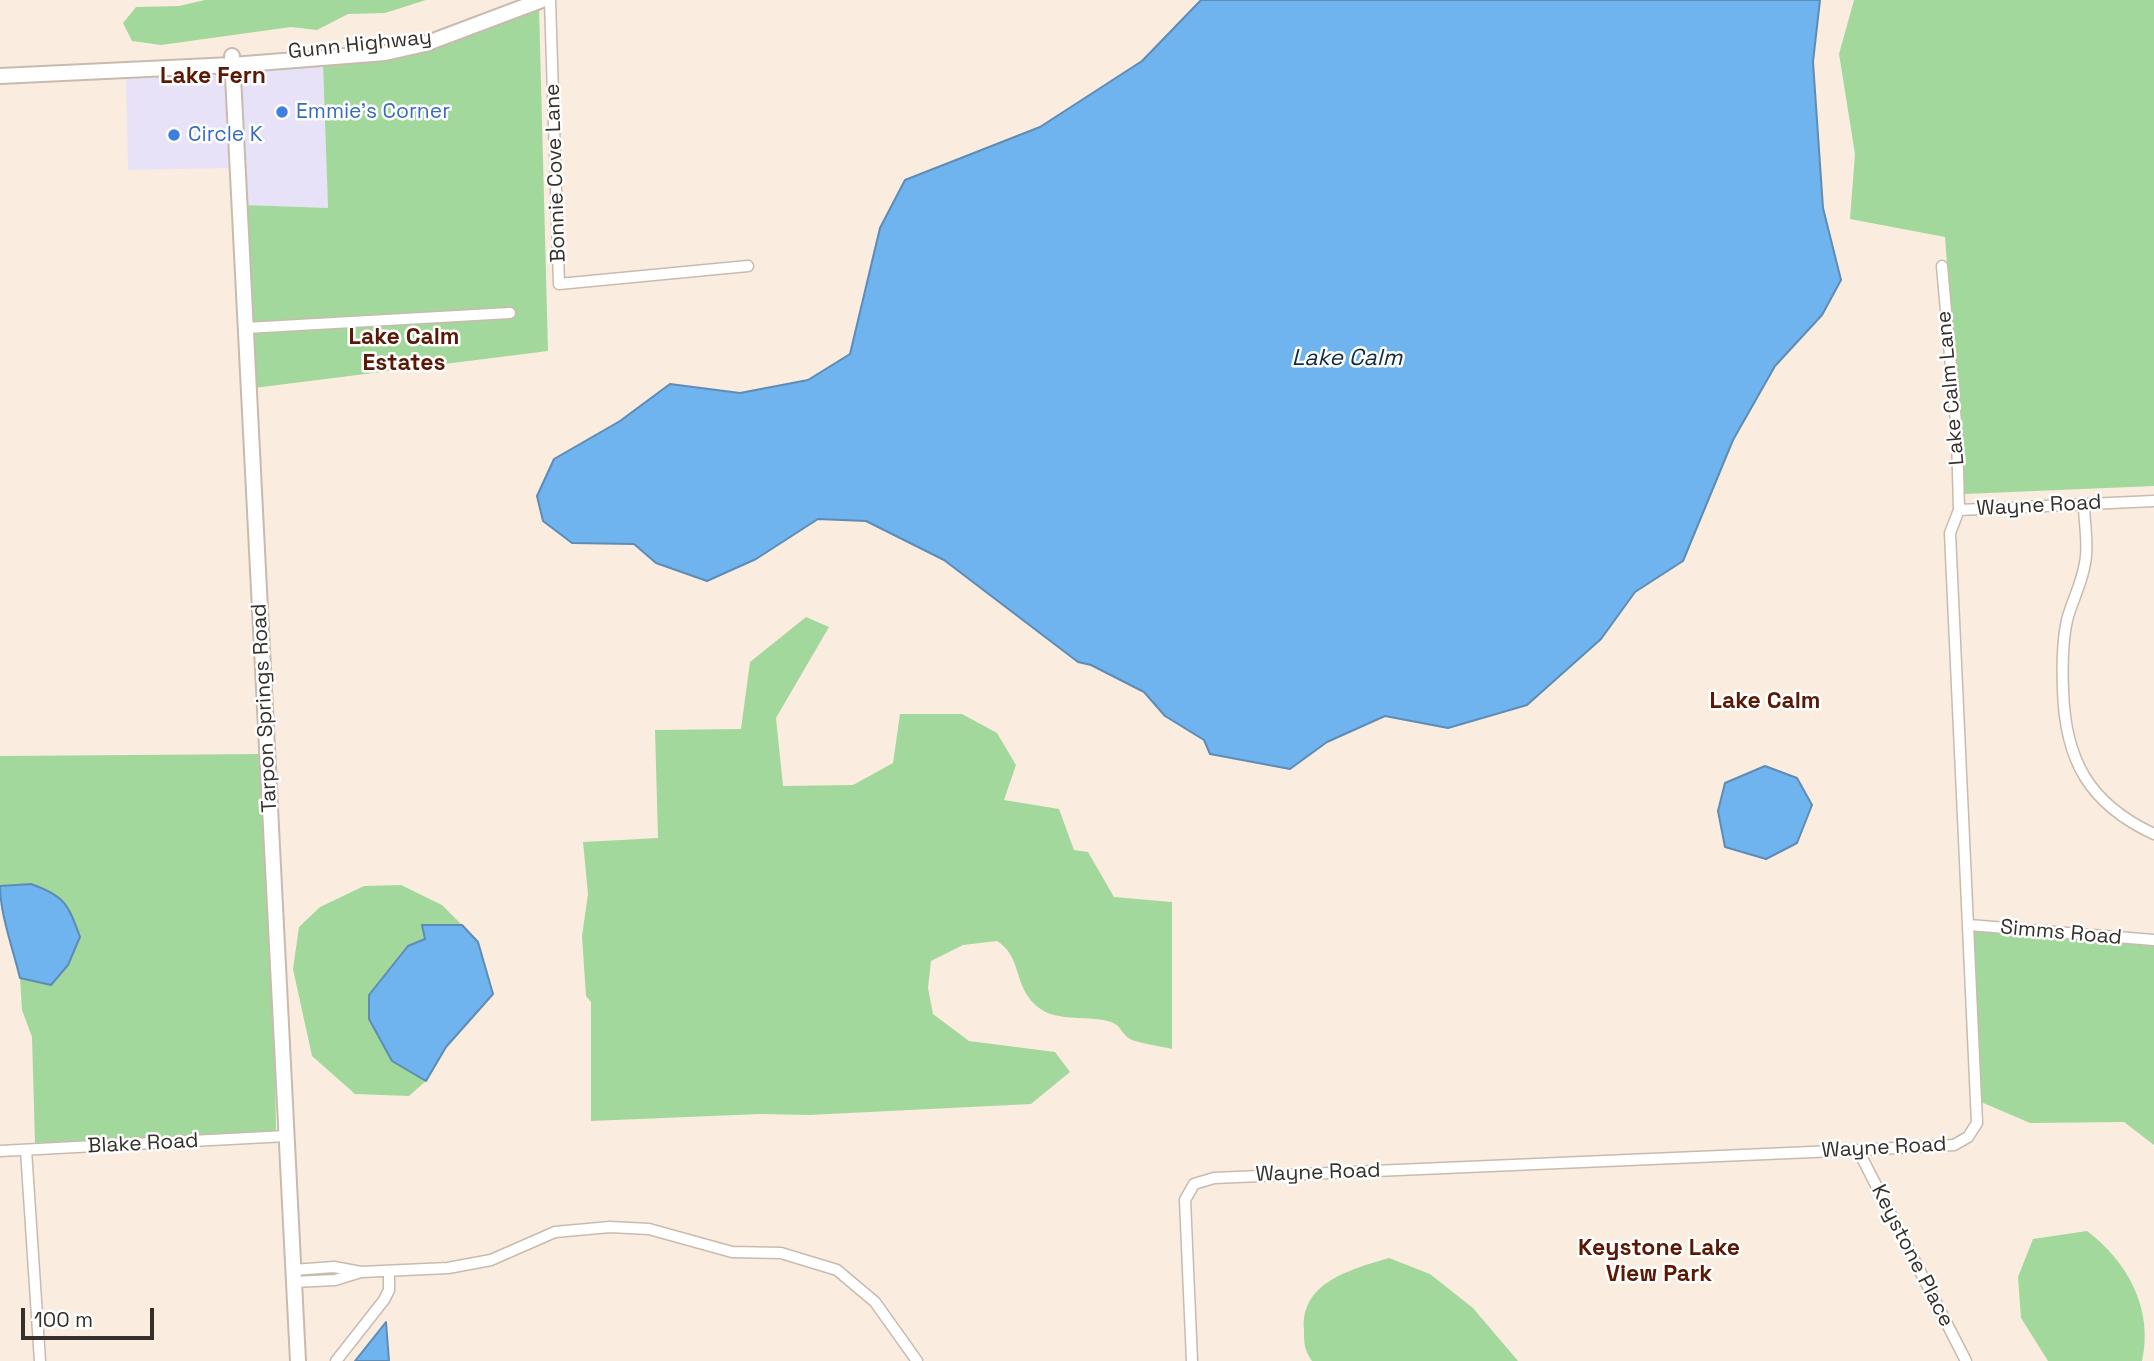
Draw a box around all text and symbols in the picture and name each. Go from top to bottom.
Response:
street label: Gunn Highway [287,25,433,65]
district label: Lake Fern [160,63,266,91]
street label: Bonnie Cove Lane [540,83,572,263]
place label: Emmie's Corner [296,99,450,125]
marker: Emmie's Corner [274,104,290,120]
place label: Circle K [188,122,263,148]
marker: Circle K [166,127,182,143]
street label: Lake Calm Lane [1932,310,1970,466]
district label: Lake Calm Estates [348,324,460,378]
water label: Lake Calm [1292,345,1402,373]
street label: Wayne Road [1976,490,2102,522]
street label: Tarpon Springs Road [247,603,283,813]
district label: Lake Calm [1709,688,1821,716]
street label: Simms Road [1999,915,2123,951]
street label: Blake Road [87,1129,199,1159]
street label: Wayne Road [1821,1132,1947,1164]
street label: Wayne Road [1255,1158,1381,1188]
street label: Keystone Place [1865,1181,1959,1331]
district label: Keystone Lake View Park [1578,1235,1740,1289]
scale bar [24,1294,158,1338]
text: 100 m [34,1306,93,1333]

